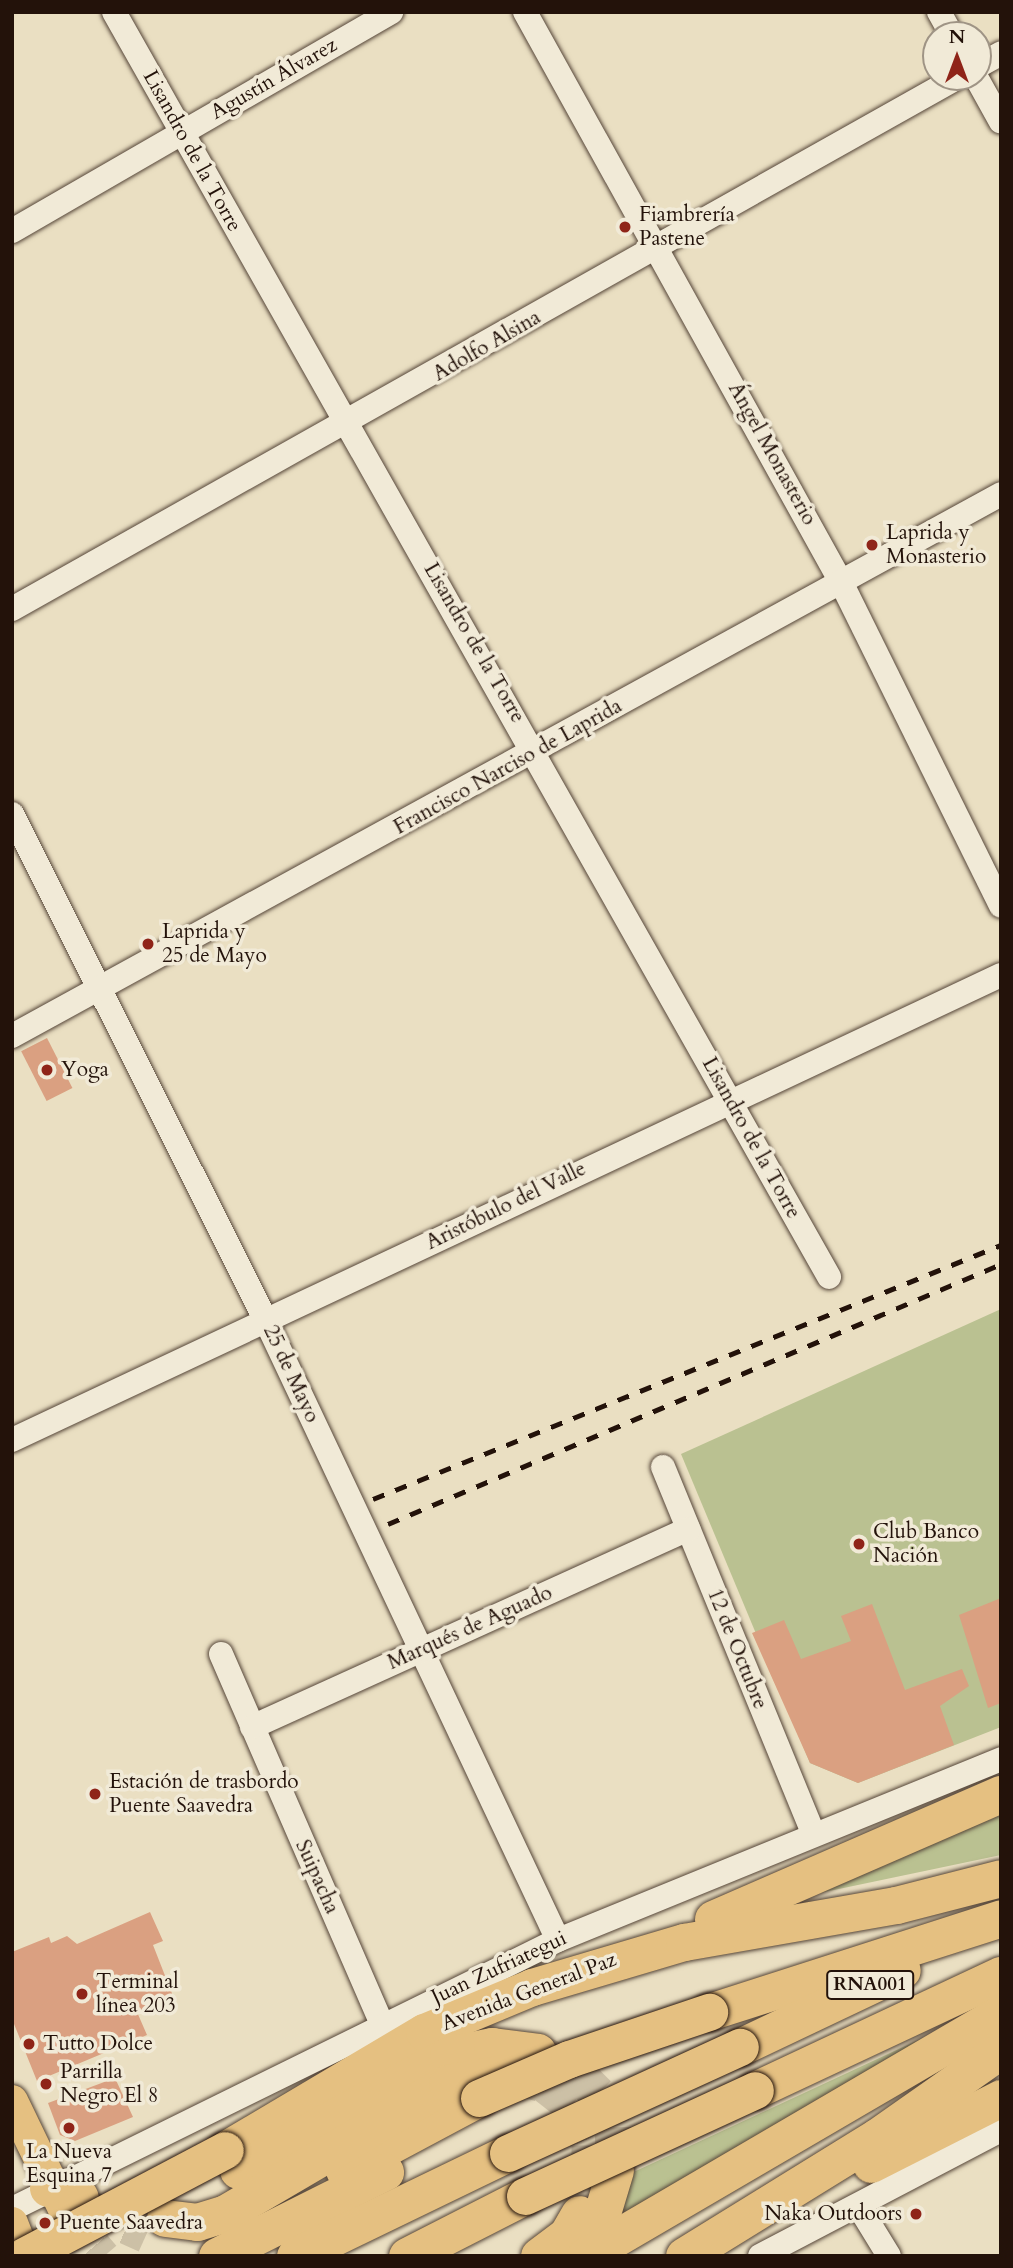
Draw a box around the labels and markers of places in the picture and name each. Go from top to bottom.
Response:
place label: Fiambrería Pastene [639,202,735,252]
marker: Fiambrería Pastene [617,219,633,235]
place label: Laprida y Monasterio [886,520,986,570]
marker: Laprida y Monasterio [864,537,880,553]
place label: Laprida y 25 de Mayo [162,919,267,969]
marker: Laprida y 25 de Mayo [140,936,156,952]
place label: Yoga [61,1057,109,1083]
marker: Yoga [39,1062,55,1078]
place label: Club Banco Nación [873,1519,979,1569]
marker: Club Banco Nación [851,1536,867,1552]
place label: Estación de trasbordo Puente Saavedra [109,1769,299,1819]
marker: Estación de trasbordo Puente Saavedra [87,1786,103,1802]
place label: Terminal línea 203 [96,1969,179,2019]
marker: Terminal línea 203 [74,1986,90,2002]
place label: Tutto Dolce [43,2031,153,2057]
marker: Tutto Dolce [21,2036,37,2052]
place label: Parrilla Negro El 8 [60,2059,159,2109]
marker: Parrilla Negro El 8 [38,2076,54,2092]
marker: La Nueva Esquina 7 [61,2120,77,2136]
place label: La Nueva Esquina 7 [26,2139,112,2189]
place label: Naka Outdoors [764,2201,902,2227]
marker: Naka Outdoors [908,2206,924,2222]
place label: Puente Saavedra [59,2210,203,2236]
marker: Puente Saavedra [37,2215,53,2231]

